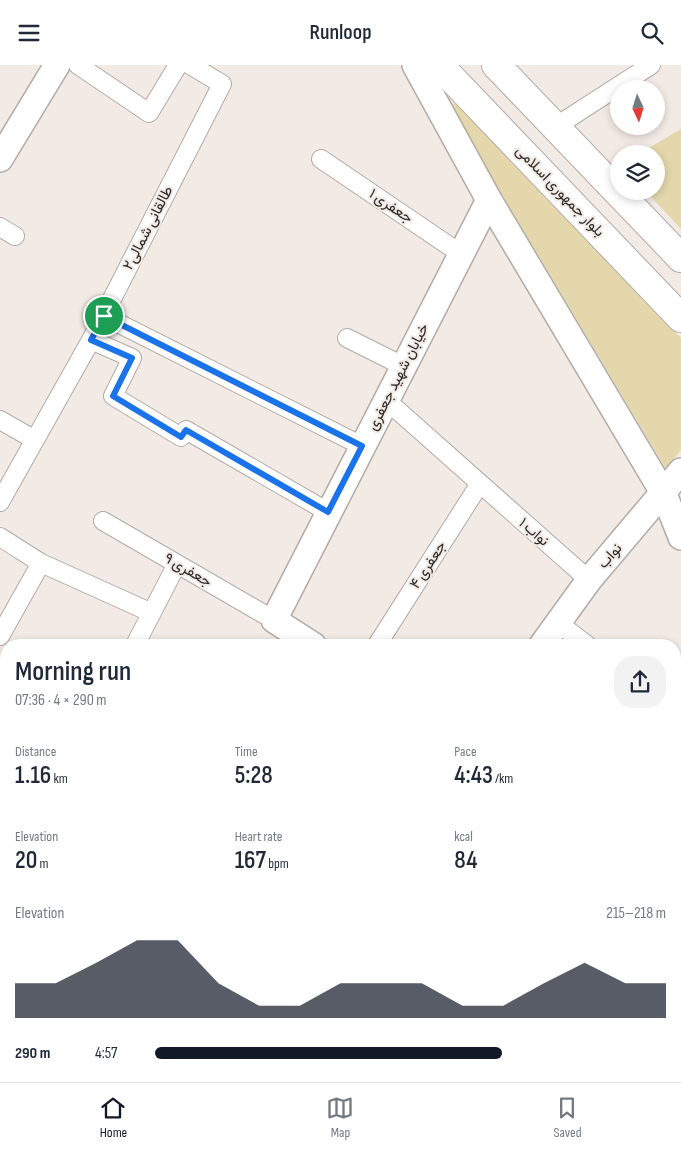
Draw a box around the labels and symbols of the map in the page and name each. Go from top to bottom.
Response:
north arrow [610,80,665,135]
street label: بلوار جمهوری اسلامی [511,141,609,241]
street label: طالقانی شمالی۲ [119,182,177,273]
street label: جعفری ۱ [365,184,417,228]
pin [83,295,125,337]
street label: خیابان شهید جعفری [363,320,433,434]
street label: نواب ۱ [515,514,553,550]
street label: جعفری ۴ [405,537,451,593]
street label: نواب [594,539,626,573]
street label: جعفری ۹ [161,549,215,591]

